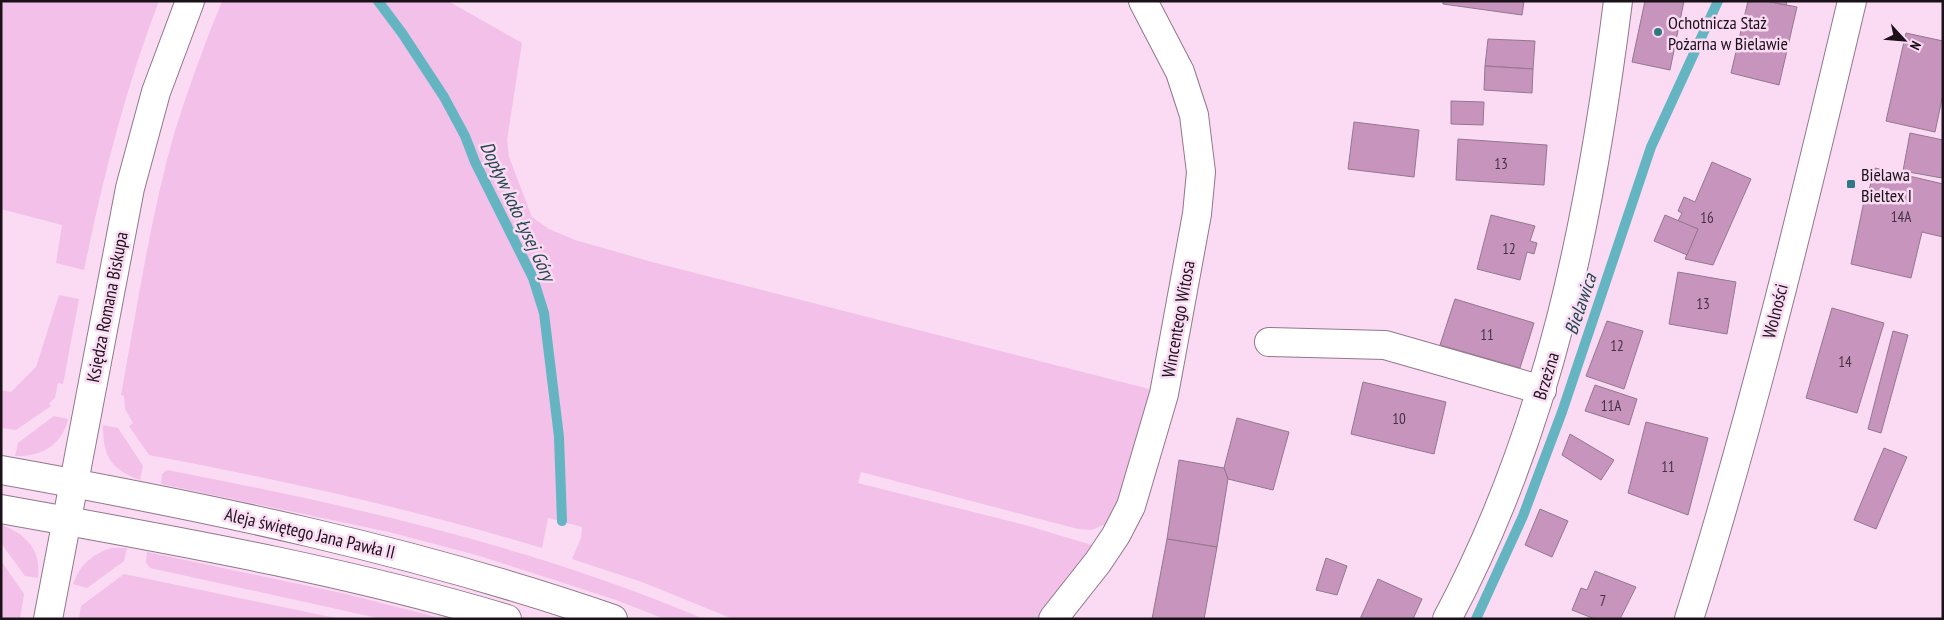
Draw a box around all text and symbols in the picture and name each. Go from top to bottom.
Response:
place label: Ochotnicza Staż Pożarna w Bielawie [1668,11,1788,55]
north arrow [1879,15,1929,65]
marker: Ochotnicza Staż Pożarna w Bielawie [1652,26,1664,38]
text: N [1906,38,1925,53]
water label: Dopływ koło Łysej Góry [475,137,562,287]
house number: 13 [1494,154,1508,173]
place label: Bielawa Bieltex I [1861,163,1912,207]
marker: Bielawa Bieltex I [1845,178,1857,190]
house number: 14A [1891,207,1912,226]
house number: 16 [1700,208,1714,227]
street label: Księdza Romana Biskupa [81,230,133,384]
house number: 12 [1502,239,1516,258]
street label: Wincentego Witosa [1156,259,1200,379]
water label: Bielawica [1558,269,1602,338]
street label: Wolności [1757,281,1793,341]
house number: 13 [1696,294,1710,313]
house number: 11 [1480,325,1494,344]
house number: 12 [1610,336,1624,355]
street label: Brzeżna [1528,349,1564,403]
house number: 14 [1838,352,1852,371]
house number: 11A [1601,396,1622,415]
house number: 10 [1392,409,1406,428]
house number: 11 [1661,457,1675,476]
street label: Aleja świętego Jana Pawła II [223,502,397,564]
house number: 7 [1600,591,1606,610]

